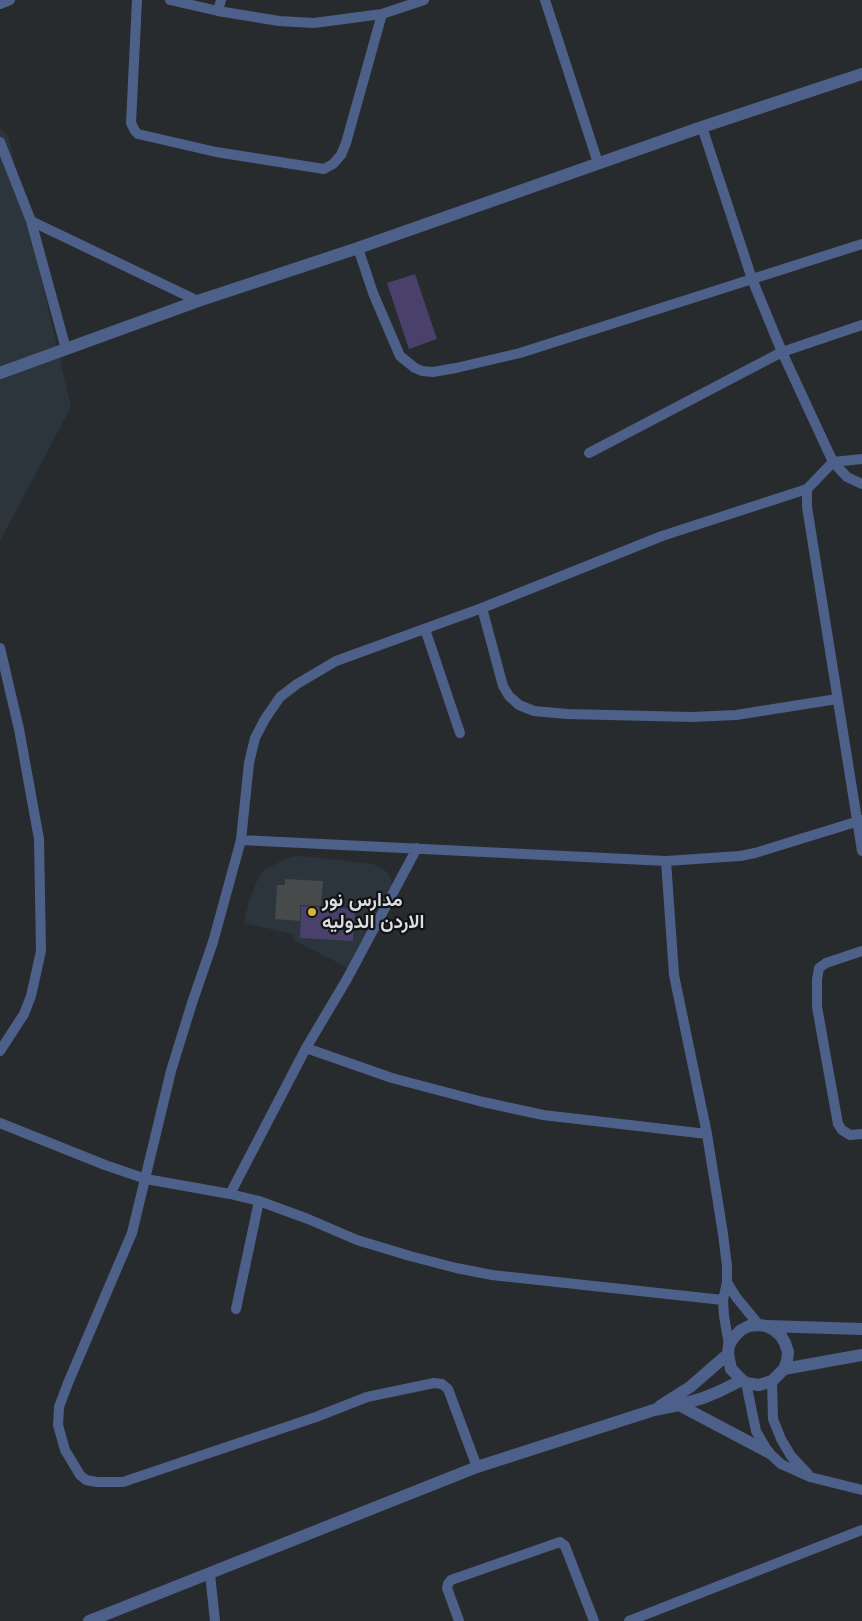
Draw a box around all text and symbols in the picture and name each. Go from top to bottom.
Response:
place label: مدارس نور الاردن الدوليه [322,890,424,934]
marker: مدارس نور الاردن الدوليه [306,906,318,918]

